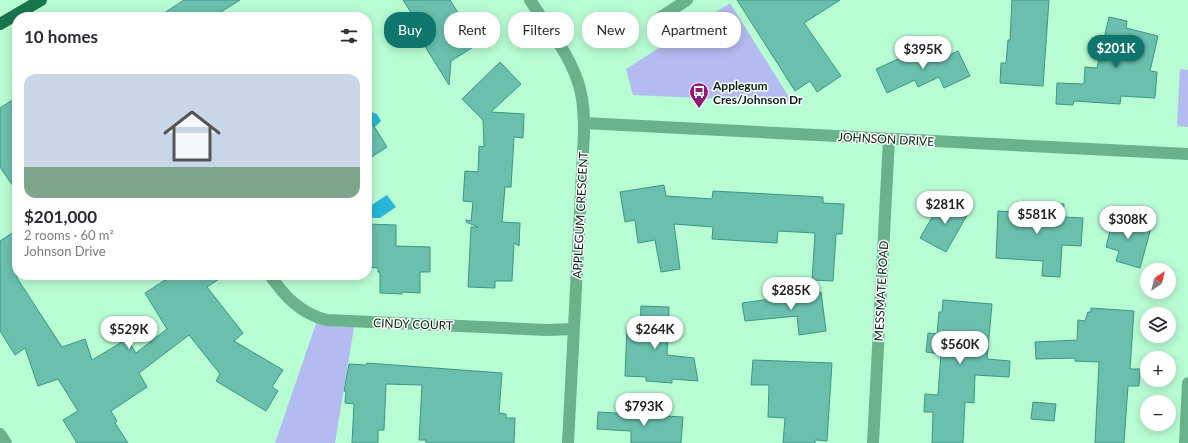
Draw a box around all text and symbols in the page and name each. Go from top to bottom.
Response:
chip: Buy [384,12,436,48]
chip: Rent [444,12,500,48]
chip: Filters [508,12,574,48]
chip: New [582,12,639,48]
chip: Apartment [647,12,741,48]
icon: filters [338,25,360,47]
text: 10 homes [24,26,98,47]
pin: $201K [1088,35,1144,69]
pin: $395K [895,36,951,70]
text: $201K [1096,40,1136,56]
text: $395K [903,41,943,57]
place label: Applegum Cres/Johnson Dr [712,78,803,107]
bus stop icon: Applegum Cres/Johnson Dr [688,81,710,109]
icon: home [156,100,228,172]
street label: JOHNSON DRIVE [837,129,935,149]
street label: APPLEGUM CRESCENT [569,151,591,279]
pin: $281K [917,191,973,225]
text: $281K [925,196,965,212]
pin: $581K [1009,201,1065,235]
text: $201,000 [24,206,97,227]
text: $581K [1017,206,1057,222]
pin: $308K [1100,206,1156,240]
text: $308K [1108,211,1148,227]
text: 2 rooms · 60 m² [24,227,114,243]
street label: MESSMATE ROAD [871,240,891,342]
text: Johnson Drive [24,243,106,259]
north arrow [1140,263,1176,299]
map controls [1140,263,1176,431]
pin: $285K [763,277,819,311]
text: $285K [771,282,811,298]
button: layers [1140,307,1176,343]
street label: CINDY COURT [373,315,453,333]
pin: $529K [101,316,157,350]
pin: $264K [627,316,683,350]
text: $529K [109,321,149,337]
text: $264K [635,321,675,337]
pin: $560K [932,331,988,365]
text: $560K [940,336,980,352]
button: + [1140,351,1176,387]
pin: $793K [616,393,672,427]
button: − [1140,395,1176,431]
text: $793K [624,398,664,414]

